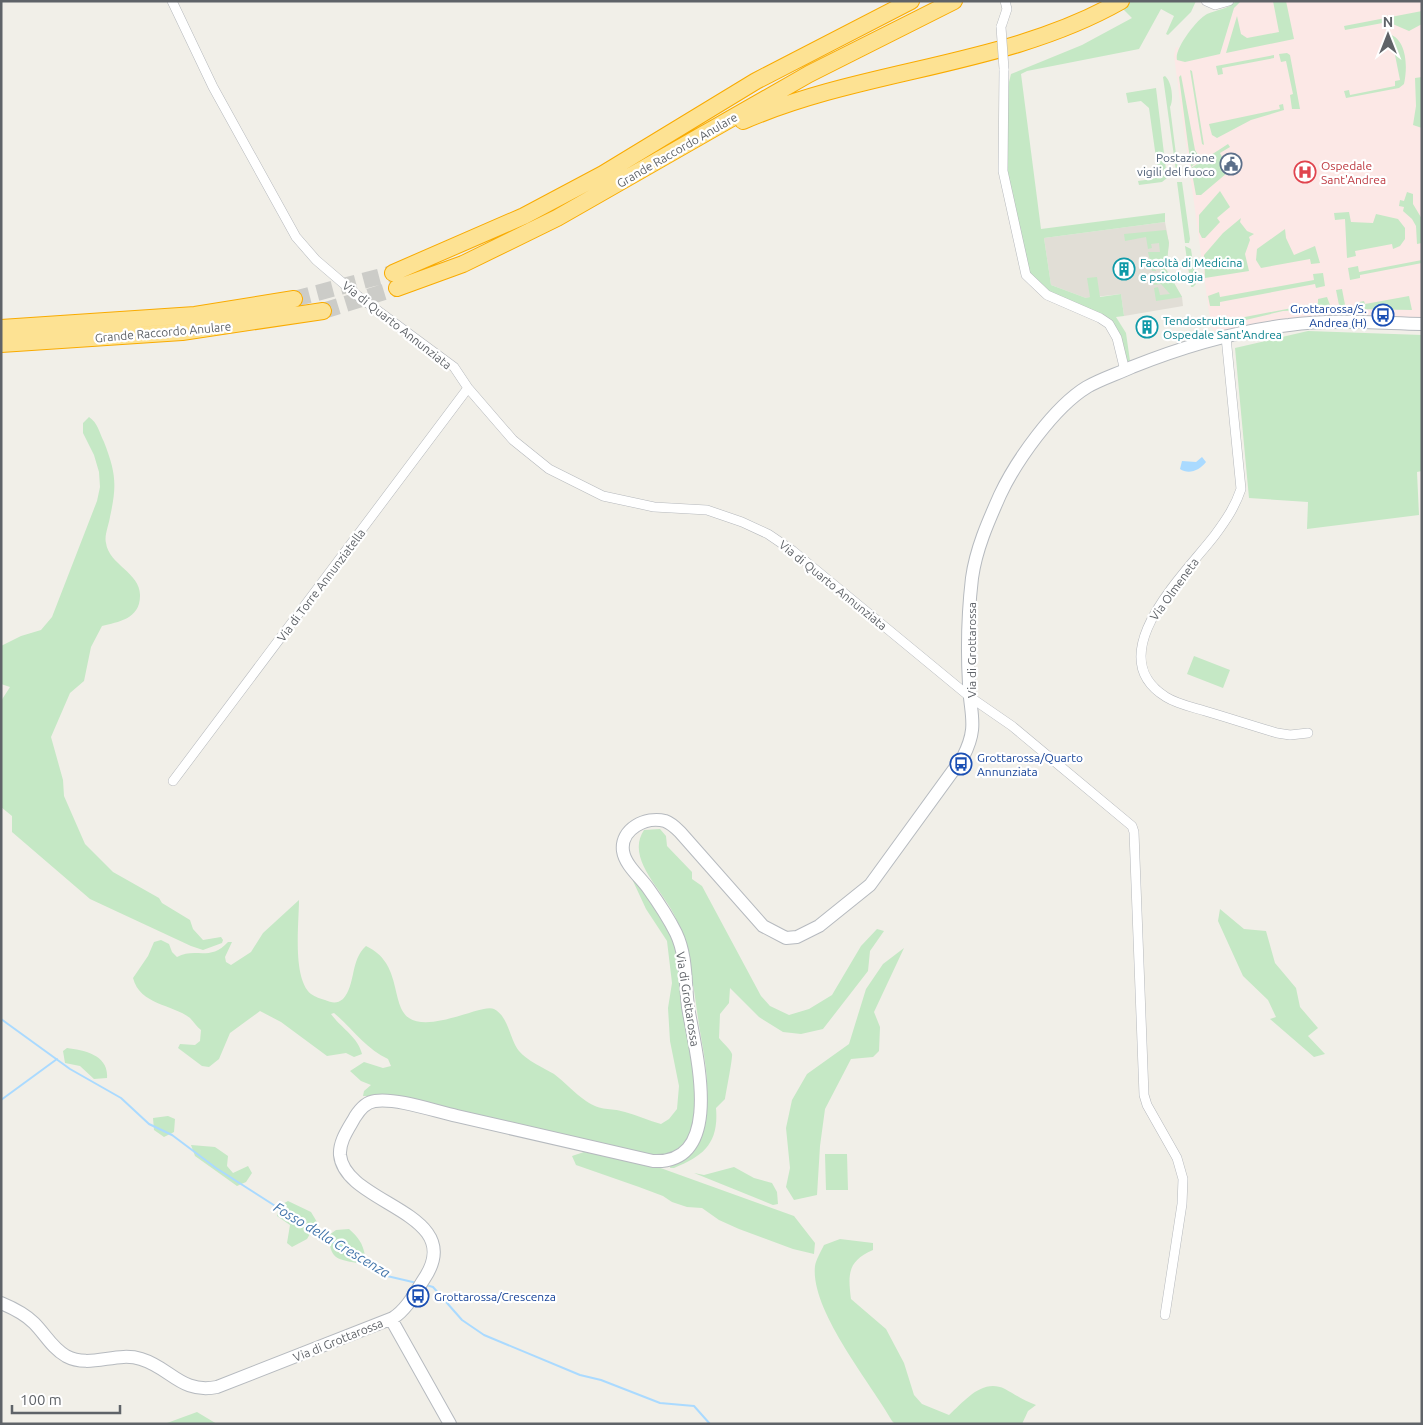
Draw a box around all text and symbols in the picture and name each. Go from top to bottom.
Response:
north arrow [1363,10,1413,60]
text: N [1383,14,1393,30]
street label: Grande Raccordo Anulare [614,110,740,190]
place label: Postazione vigili del fuoco [1137,151,1215,178]
public building icon: Postazione vigili del fuoco [1219,152,1243,176]
place label: Ospedale Sant'Andrea [1321,159,1386,186]
hospital icon: Ospedale Sant'Andrea [1293,160,1317,184]
place label: Facoltà di Medicina e psicologia [1140,256,1243,283]
building icon: Facoltà di Medicina e psicologia [1112,257,1136,281]
street label: Via di Quarto Annunziata [340,278,454,372]
place label: Grottarossa/S. Andrea (H) [1290,302,1367,330]
bus stop icon: Grottarossa/S. Andrea (H) [1371,303,1395,327]
place label: Tendostruttura Ospedale Sant'Andrea [1163,314,1282,341]
building icon: Tendostruttura Ospedale Sant'Andrea [1135,315,1159,339]
street label: Grande Raccordo Anulare [94,320,232,344]
street label: Via di Torre Annunziatella [274,526,368,644]
street label: Via di Quarto Annunziata [777,538,889,632]
street label: Via Olmeneta [1147,555,1201,623]
street label: Via di Grottarossa [965,602,978,698]
place label: Grottarossa/Quarto Annunziata [977,751,1083,778]
bus stop icon: Grottarossa/Quarto Annunziata [949,752,973,776]
street label: Via di Grottarossa [674,951,702,1047]
water label: Fosso della Crescenza [271,1199,393,1281]
bus stop icon: Grottarossa/Crescenza [406,1284,430,1308]
place label: Grottarossa/Crescenza [434,1290,556,1303]
street label: Via di Grottarossa [291,1316,385,1364]
scale bar [12,1382,120,1414]
text: 100 m [20,1391,62,1408]

